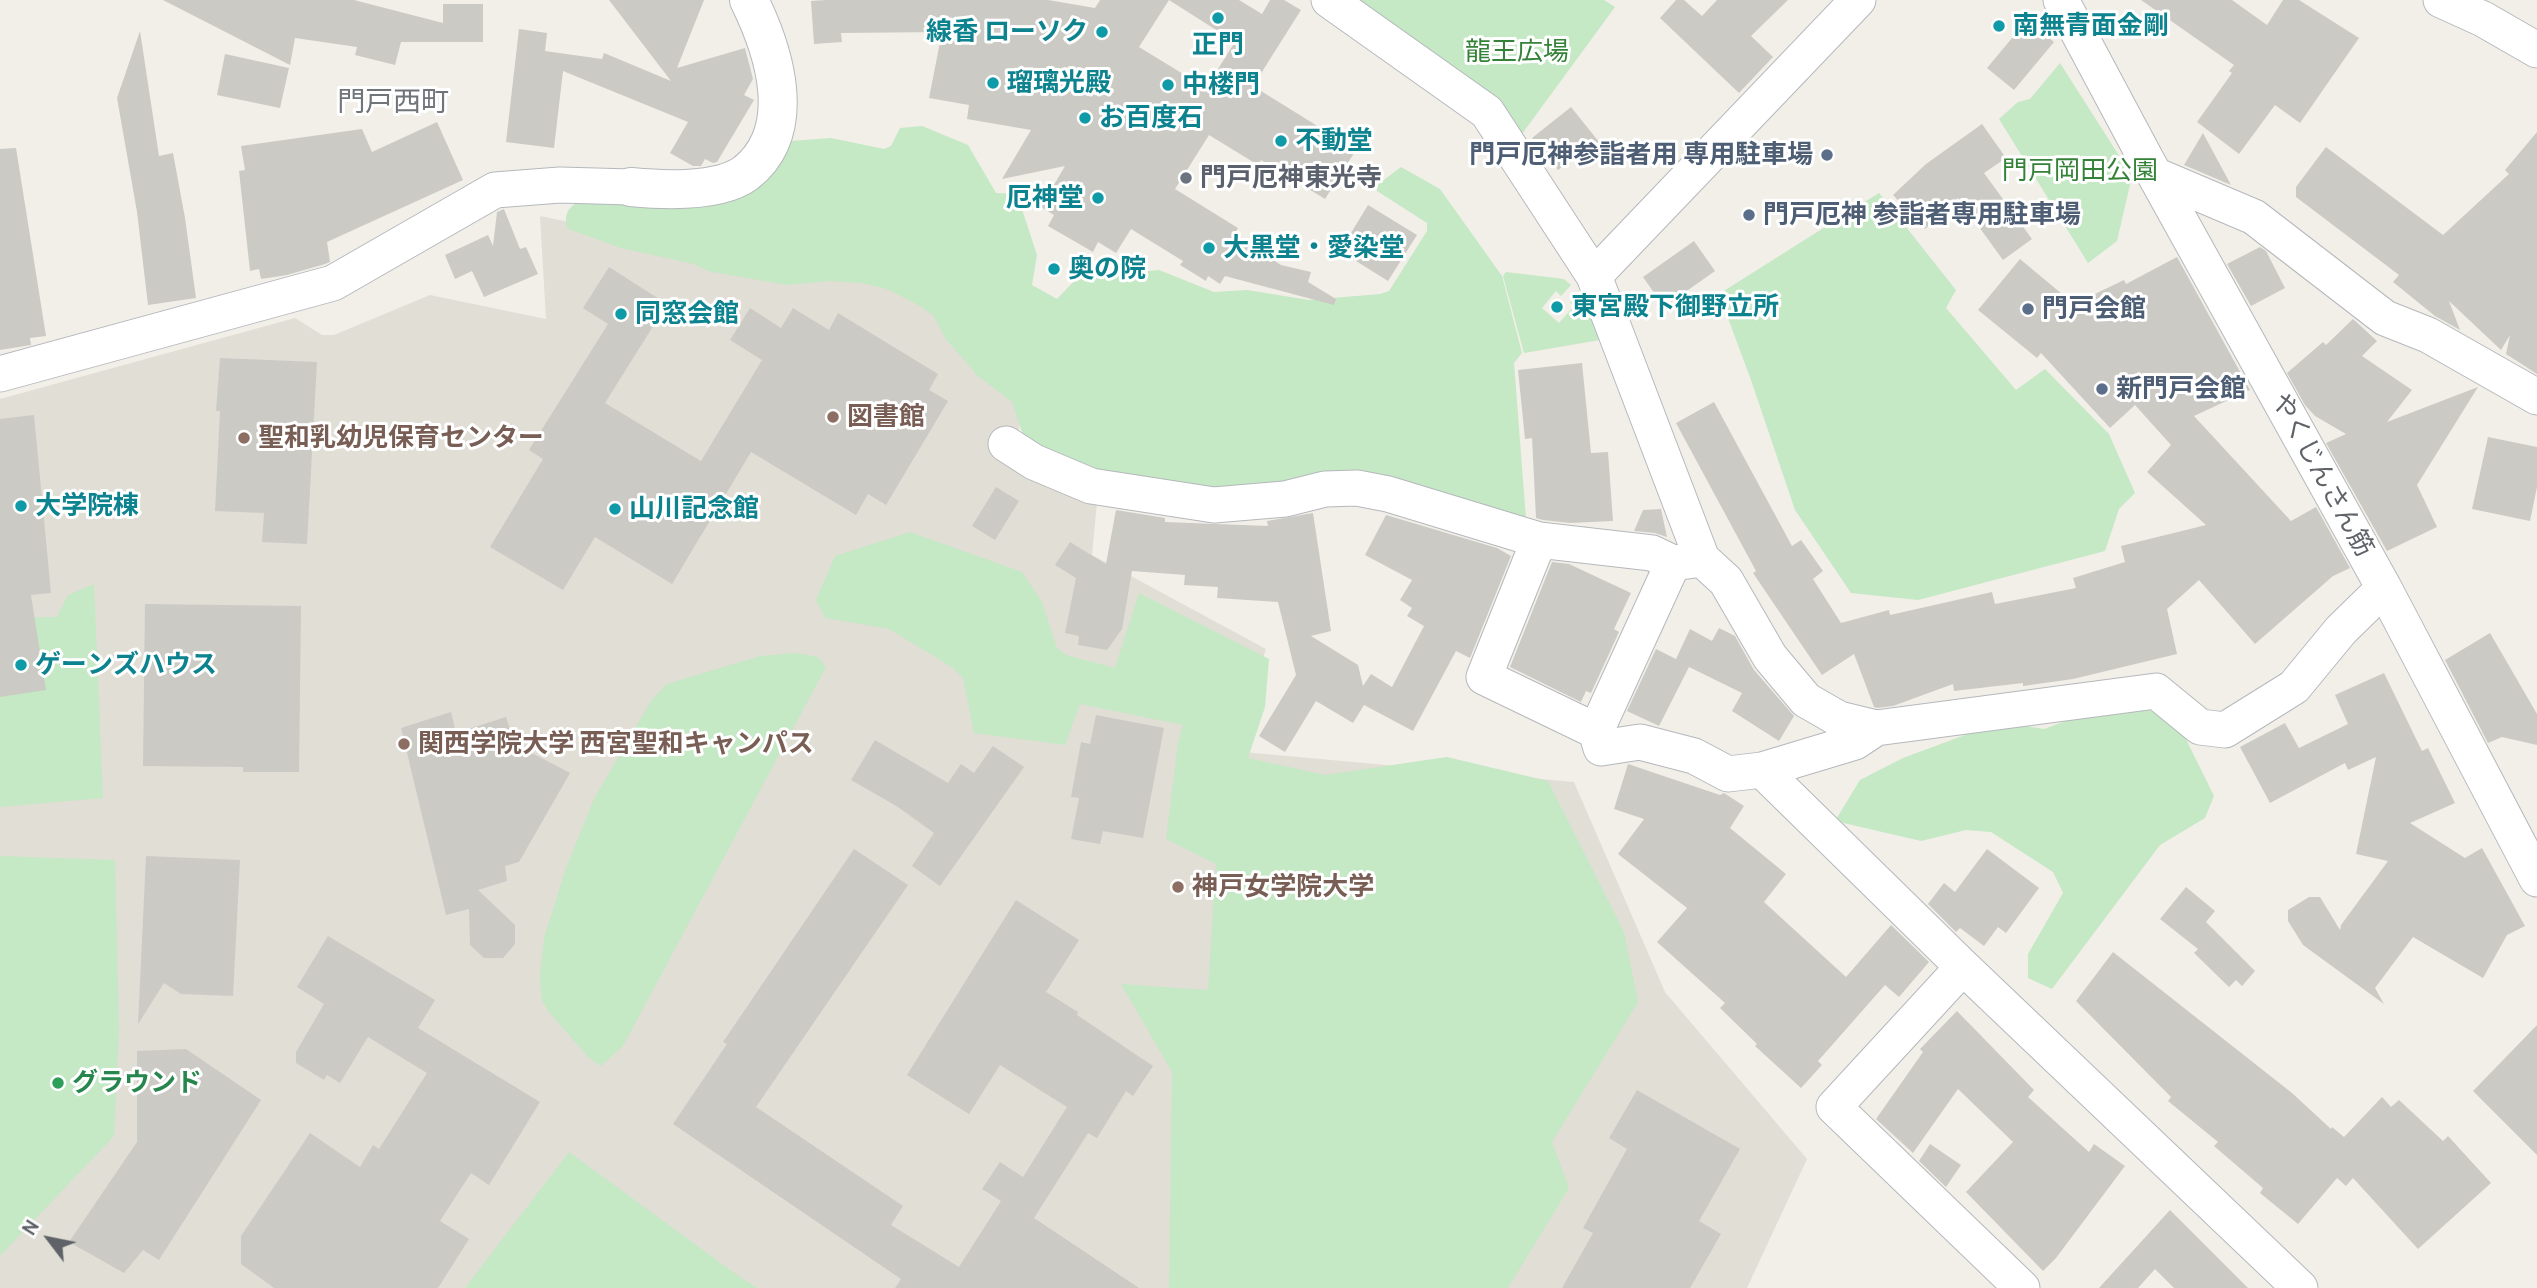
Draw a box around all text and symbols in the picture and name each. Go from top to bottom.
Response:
marker: 正門 [1210,10,1226,26]
place label: 南無青面金剛 [2013,10,2169,42]
place label: 線香 ローソク [926,16,1088,48]
marker: 南無青面金剛 [1991,18,2007,34]
marker: 線香 ローソク [1094,24,1110,40]
place label: 正門 [1192,29,1244,61]
park label: 龍王広場 [1465,36,1569,68]
place label: 瑠璃光殿 [1007,67,1111,99]
place label: 中楼門 [1182,69,1260,101]
marker: 瑠璃光殿 [985,75,1001,91]
marker: 中楼門 [1160,77,1176,93]
district label: 門戸西町 [337,86,449,120]
place label: お百度石 [1099,102,1203,134]
marker: お百度石 [1077,110,1093,126]
place label: 不動堂 [1295,125,1373,157]
marker: 不動堂 [1273,133,1289,149]
place label: 門戸厄神参詣者用 専用駐車場 [1469,139,1813,171]
marker: 門戸厄神参詣者用 専用駐車場 [1819,147,1835,163]
park label: 門戸岡田公園 [2002,155,2158,187]
place label: 門戸厄神東光寺 [1200,162,1382,194]
marker: 門戸厄神東光寺 [1178,170,1194,186]
place label: 厄神堂 [1006,182,1084,214]
marker: 厄神堂 [1090,190,1106,206]
place label: 門戸厄神 参詣者専用駐車場 [1763,199,2081,231]
marker: 門戸厄神 参詣者専用駐車場 [1741,207,1757,223]
place label: 大黒堂・愛染堂 [1223,232,1405,264]
marker: 大黒堂・愛染堂 [1201,240,1217,256]
place label: 奥の院 [1068,253,1146,285]
marker: 奥の院 [1046,261,1062,277]
place label: 東宮殿下御野立所 [1571,291,1779,323]
place label: 門戸会館 [2042,293,2146,325]
place label: 同窓会館 [635,298,739,330]
marker: 東宮殿下御野立所 [1549,299,1565,315]
marker: 門戸会館 [2020,301,2036,317]
marker: 同窓会館 [613,306,629,322]
place label: 新門戸会館 [2116,373,2246,405]
marker: 新門戸会館 [2094,381,2110,397]
street label: やくじんさん筋 [2264,388,2380,562]
place label: 図書館 [847,401,925,433]
marker: 図書館 [825,409,841,425]
place label: 聖和乳幼児保育センター [258,422,544,454]
marker: 聖和乳幼児保育センター [236,430,252,446]
place label: 大学院棟 [35,490,139,522]
place label: 山川記念館 [629,493,759,525]
marker: 大学院棟 [13,498,29,514]
marker: 山川記念館 [607,501,623,517]
place label: ゲーンズハウス [35,649,217,681]
marker: ゲーンズハウス [13,657,29,673]
place label: 関西学院大学 西宮聖和キャンパス [418,728,814,760]
marker: 関西学院大学 西宮聖和キャンパス [396,736,412,752]
place label: 神戸女学院大学 [1192,871,1374,903]
marker: 神戸女学院大学 [1170,879,1186,895]
place label: グラウンド [72,1067,202,1099]
marker: グラウンド [50,1075,66,1091]
north arrow [14,1204,84,1274]
text: N [17,1216,44,1239]

